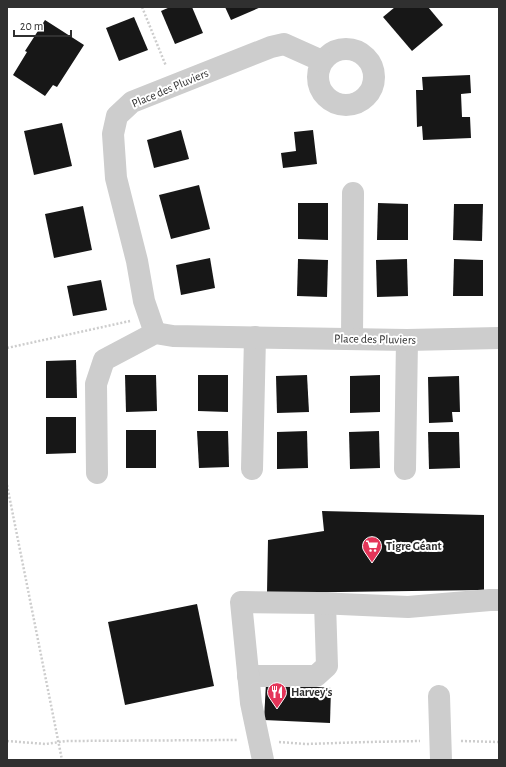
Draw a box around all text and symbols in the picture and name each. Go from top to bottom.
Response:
scale bar [14,12,71,38]
text: 20 m [20,20,43,32]
street label: Place des Pluviers [130,66,210,110]
street label: Place des Pluviers [334,332,416,346]
supermarket icon: Tigre Géant [361,535,383,563]
place label: Tigre Géant [386,540,442,552]
restaurant icon: Harvey's [266,681,288,709]
place label: Harvey's [291,686,333,699]

